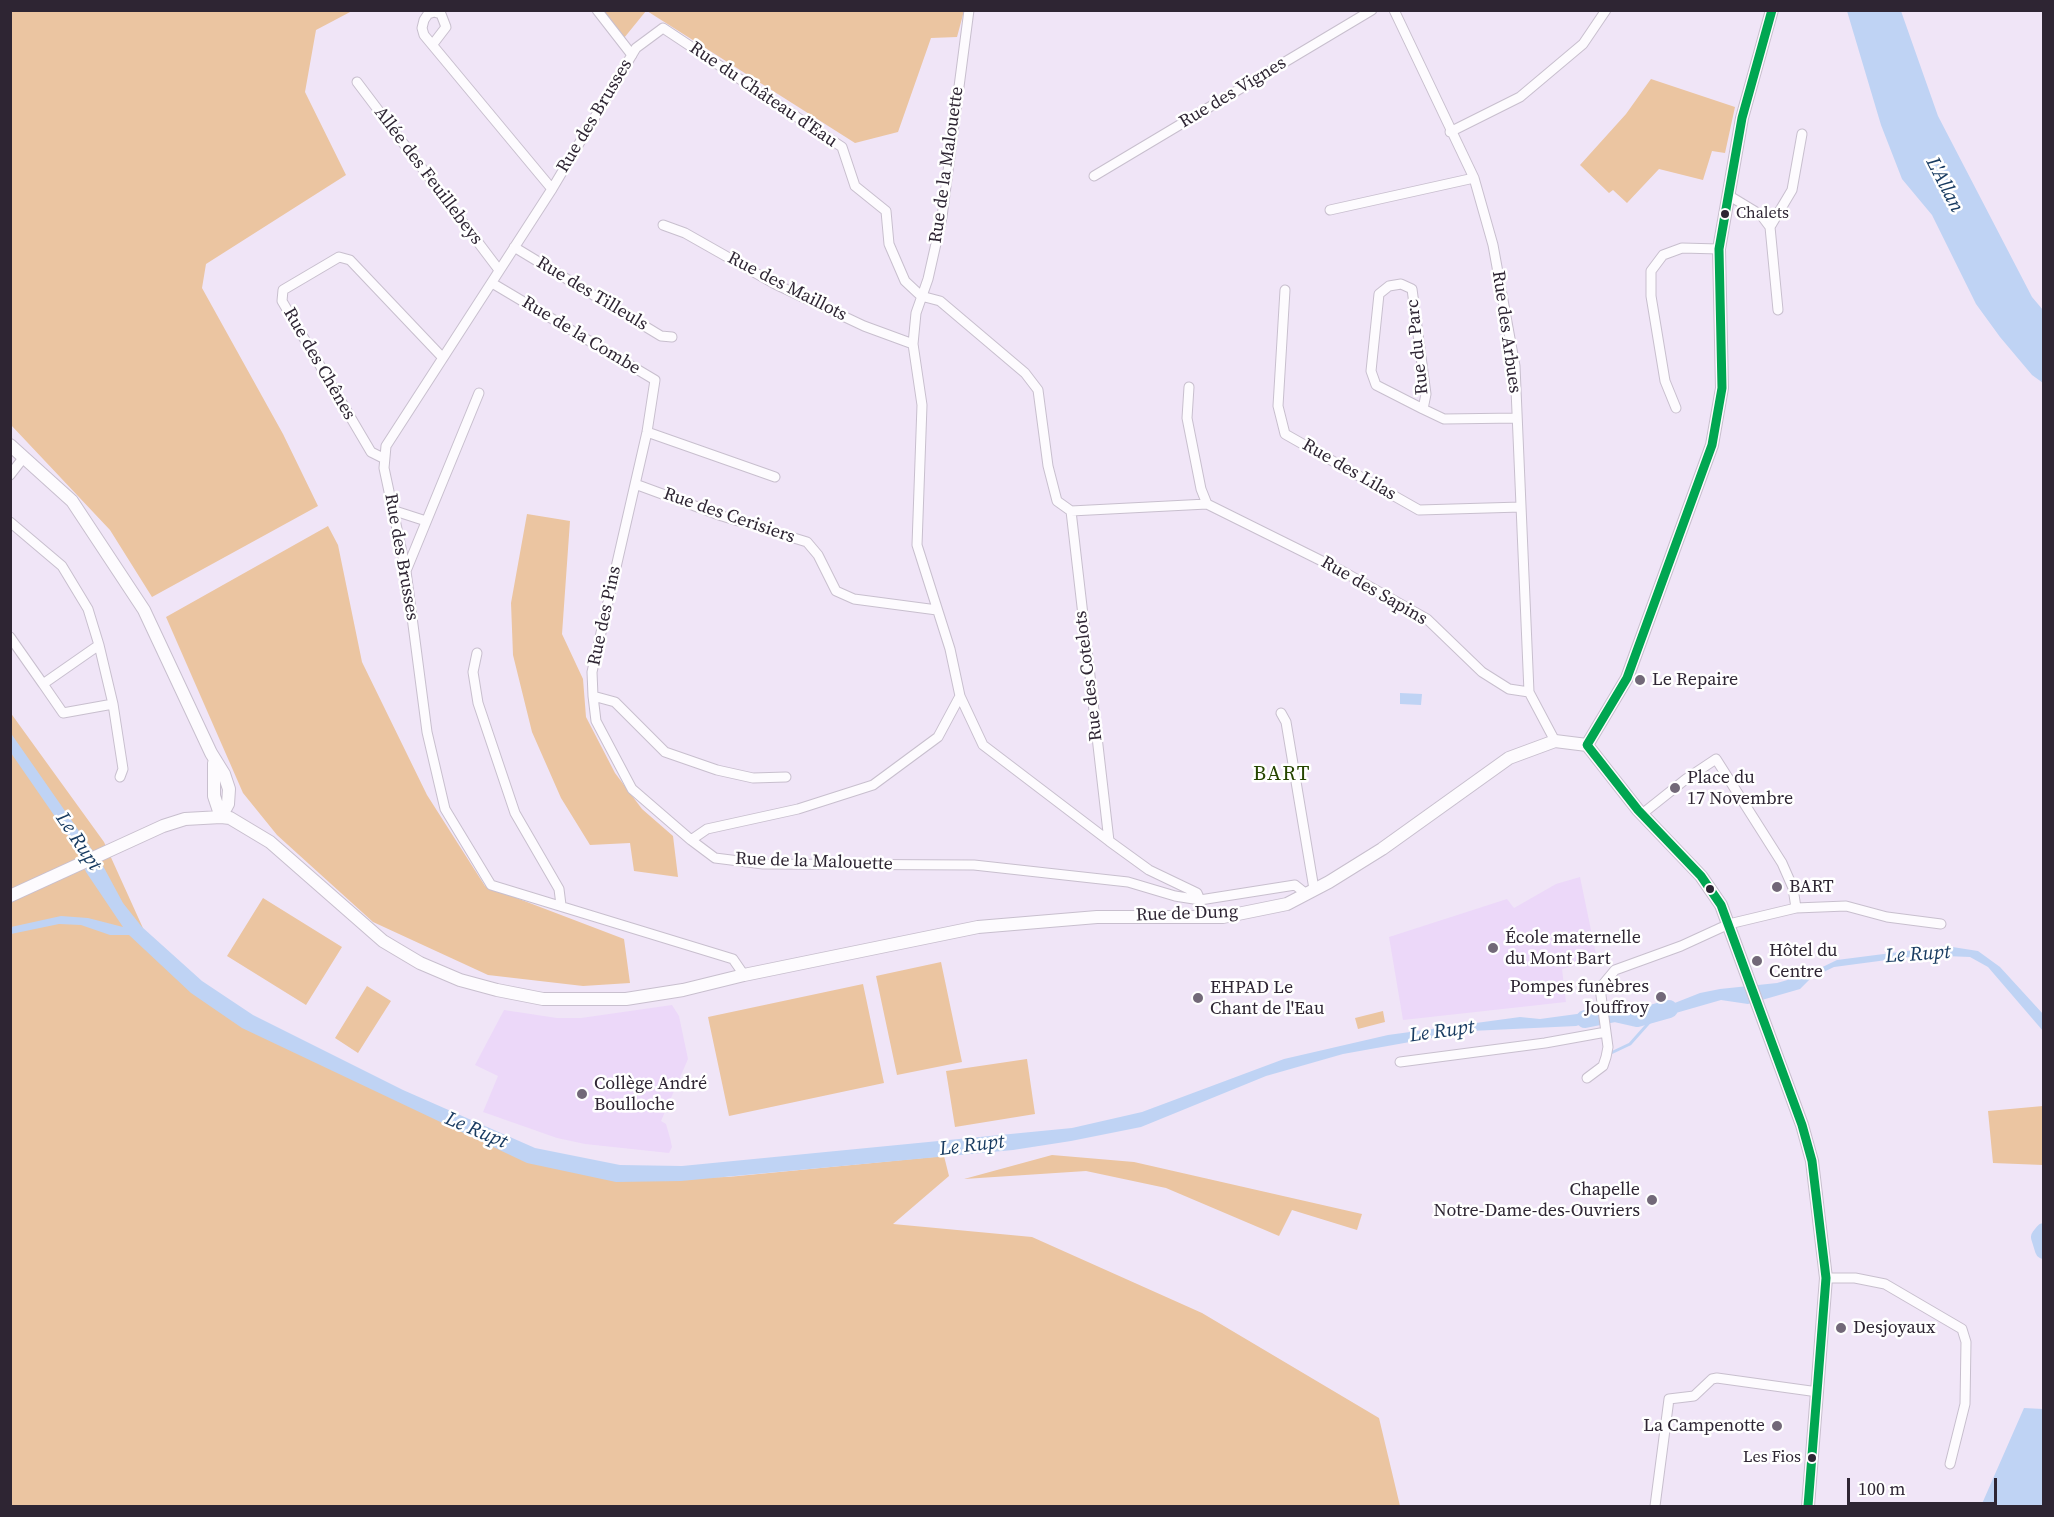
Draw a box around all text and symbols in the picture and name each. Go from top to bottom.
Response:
street label: Rue du Château d'Eau [685,38,841,152]
street label: Rue des Vignes [1176,53,1290,133]
street label: Rue des Brusses [553,55,637,177]
street label: Rue de la Malouette [925,85,969,245]
street label: Allée des Feuillebeys [369,103,487,249]
water label: L'Allan [1920,153,1968,217]
place label: Chalets [1736,204,1789,224]
marker: Chalets [1719,208,1731,220]
street label: Rue des Maillots [724,248,850,326]
street label: Rue des Tilleuls [532,252,652,336]
street label: Rue des Arbues [1487,269,1525,395]
street label: Rue de la Combe [518,292,644,380]
street label: Rue du Parc [1402,298,1434,396]
street label: Rue des Chênes [278,304,360,424]
street label: Rue des Lilas [1298,434,1400,506]
street label: Rue des Cerisiers [660,483,798,549]
street label: Rue des Brusses [379,492,423,622]
street label: Rue des Sapins [1317,552,1431,630]
street label: Rue des Pins [584,564,626,668]
street label: Rue des Cotelots [1070,610,1108,742]
place label: Le Repaire [1652,669,1738,691]
marker: Le Repaire [1633,673,1647,687]
district label: BART [1253,762,1311,788]
place label: Place du 17 Novembre [1687,767,1793,810]
marker: Place du 17 Novembre [1668,781,1682,795]
water label: Le Rupt [50,808,106,876]
street label: Rue de la Malouette [735,848,893,876]
place label: BART [1789,876,1834,898]
marker: BART [1770,880,1784,894]
unlabelled marker [1704,883,1716,895]
street label: Rue de Dung [1136,901,1238,927]
place label: École maternelle du Mont Bart [1505,927,1641,970]
place label: Hôtel du Centre [1769,940,1837,982]
marker: École maternelle du Mont Bart [1486,941,1500,955]
water label: Le Rupt [1885,941,1951,969]
marker: Hôtel du Centre [1750,954,1764,968]
place label: Pompes funèbres Jouffroy [1510,976,1649,1018]
place label: EHPAD Le Chant de l'Eau [1210,977,1324,1020]
marker: Pompes funèbres Jouffroy [1654,990,1668,1004]
marker: EHPAD Le Chant de l'Eau [1191,991,1205,1005]
water label: Le Rupt [1408,1016,1476,1048]
place label: Collège André Boulloche [594,1073,707,1116]
marker: Collège André Boulloche [575,1087,589,1101]
water label: Le Rupt [441,1107,511,1155]
water label: Le Rupt [938,1130,1006,1162]
place label: Chapelle Notre-Dame-des-Ouvriers [1433,1179,1640,1222]
marker: Chapelle Notre-Dame-des-Ouvriers [1645,1193,1659,1207]
place label: Desjoyaux [1853,1317,1936,1339]
marker: Desjoyaux [1834,1321,1848,1335]
place label: La Campenotte [1643,1415,1765,1437]
marker: La Campenotte [1770,1419,1784,1433]
place label: Les Fios [1743,1448,1801,1468]
marker: Les Fios [1806,1452,1818,1464]
scale bar [1850,1466,2000,1504]
text: 100 m [1858,1476,1905,1501]

